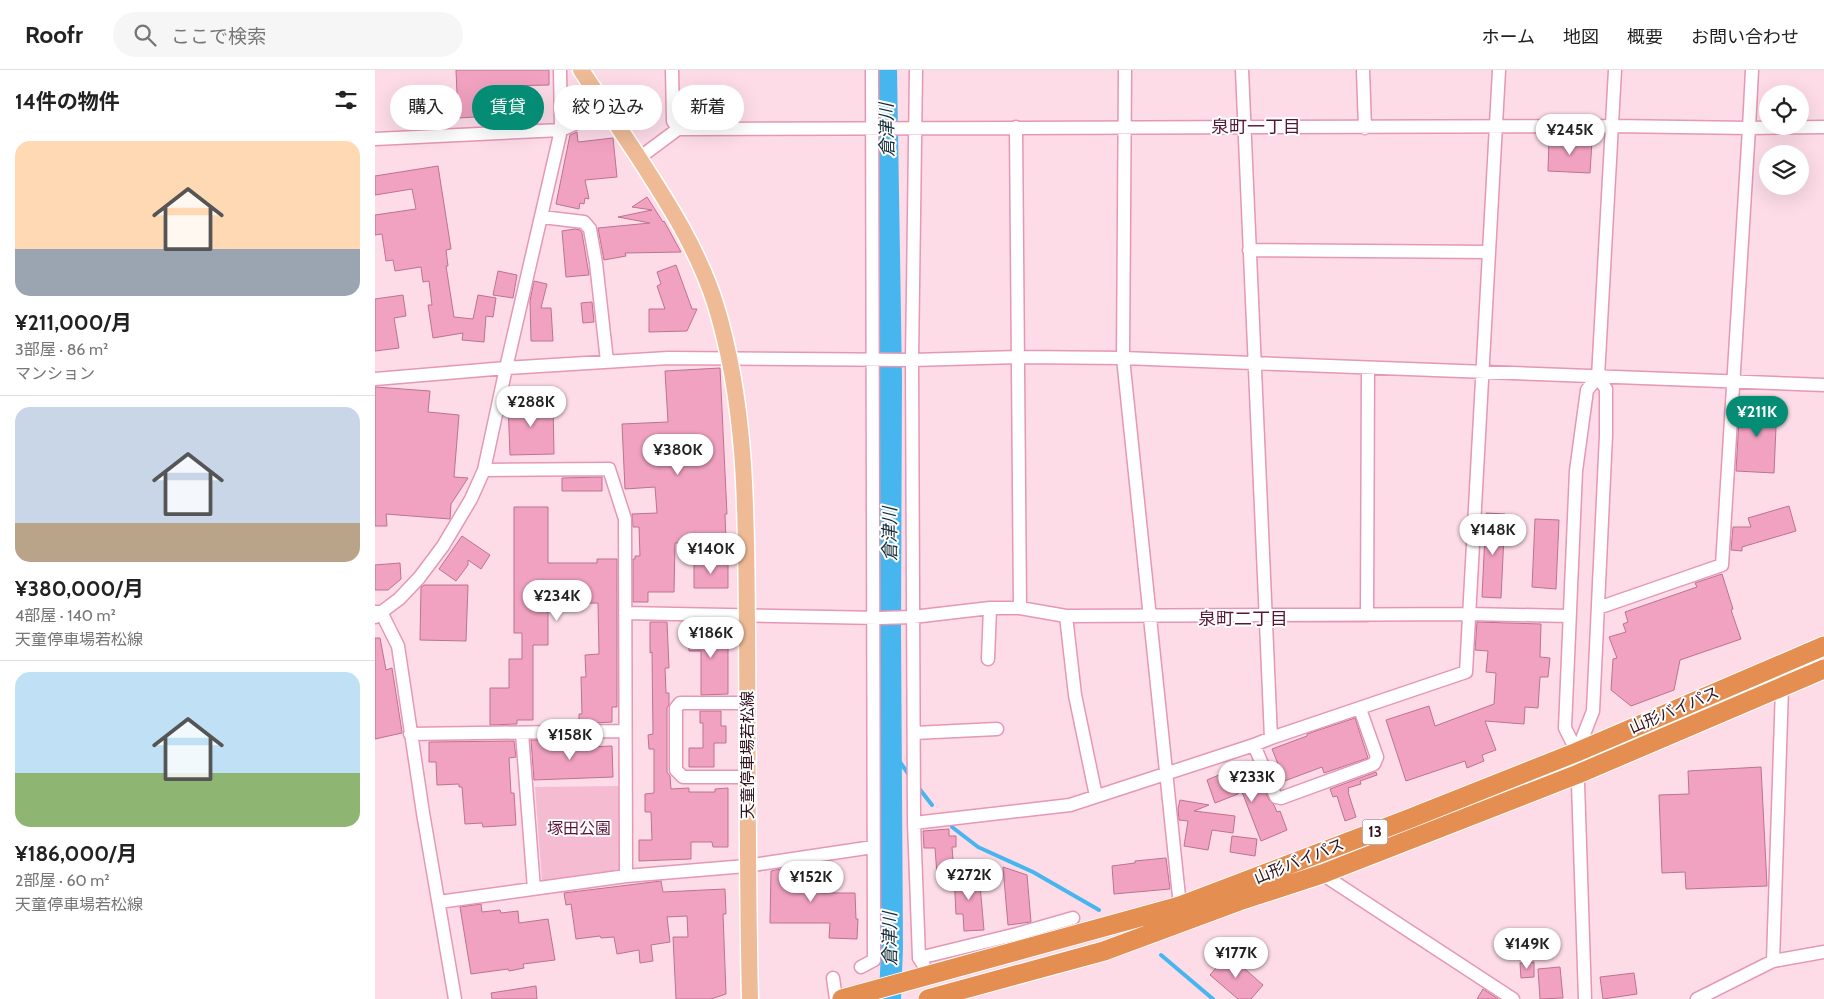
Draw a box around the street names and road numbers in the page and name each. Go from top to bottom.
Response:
street label: 山形バイパス [1626,683,1722,737]
street label: 天童停車場若松線 [738,691,757,819]
road number: 13 [1363,820,1387,844]
street label: 山形バイパス [1251,834,1347,888]

